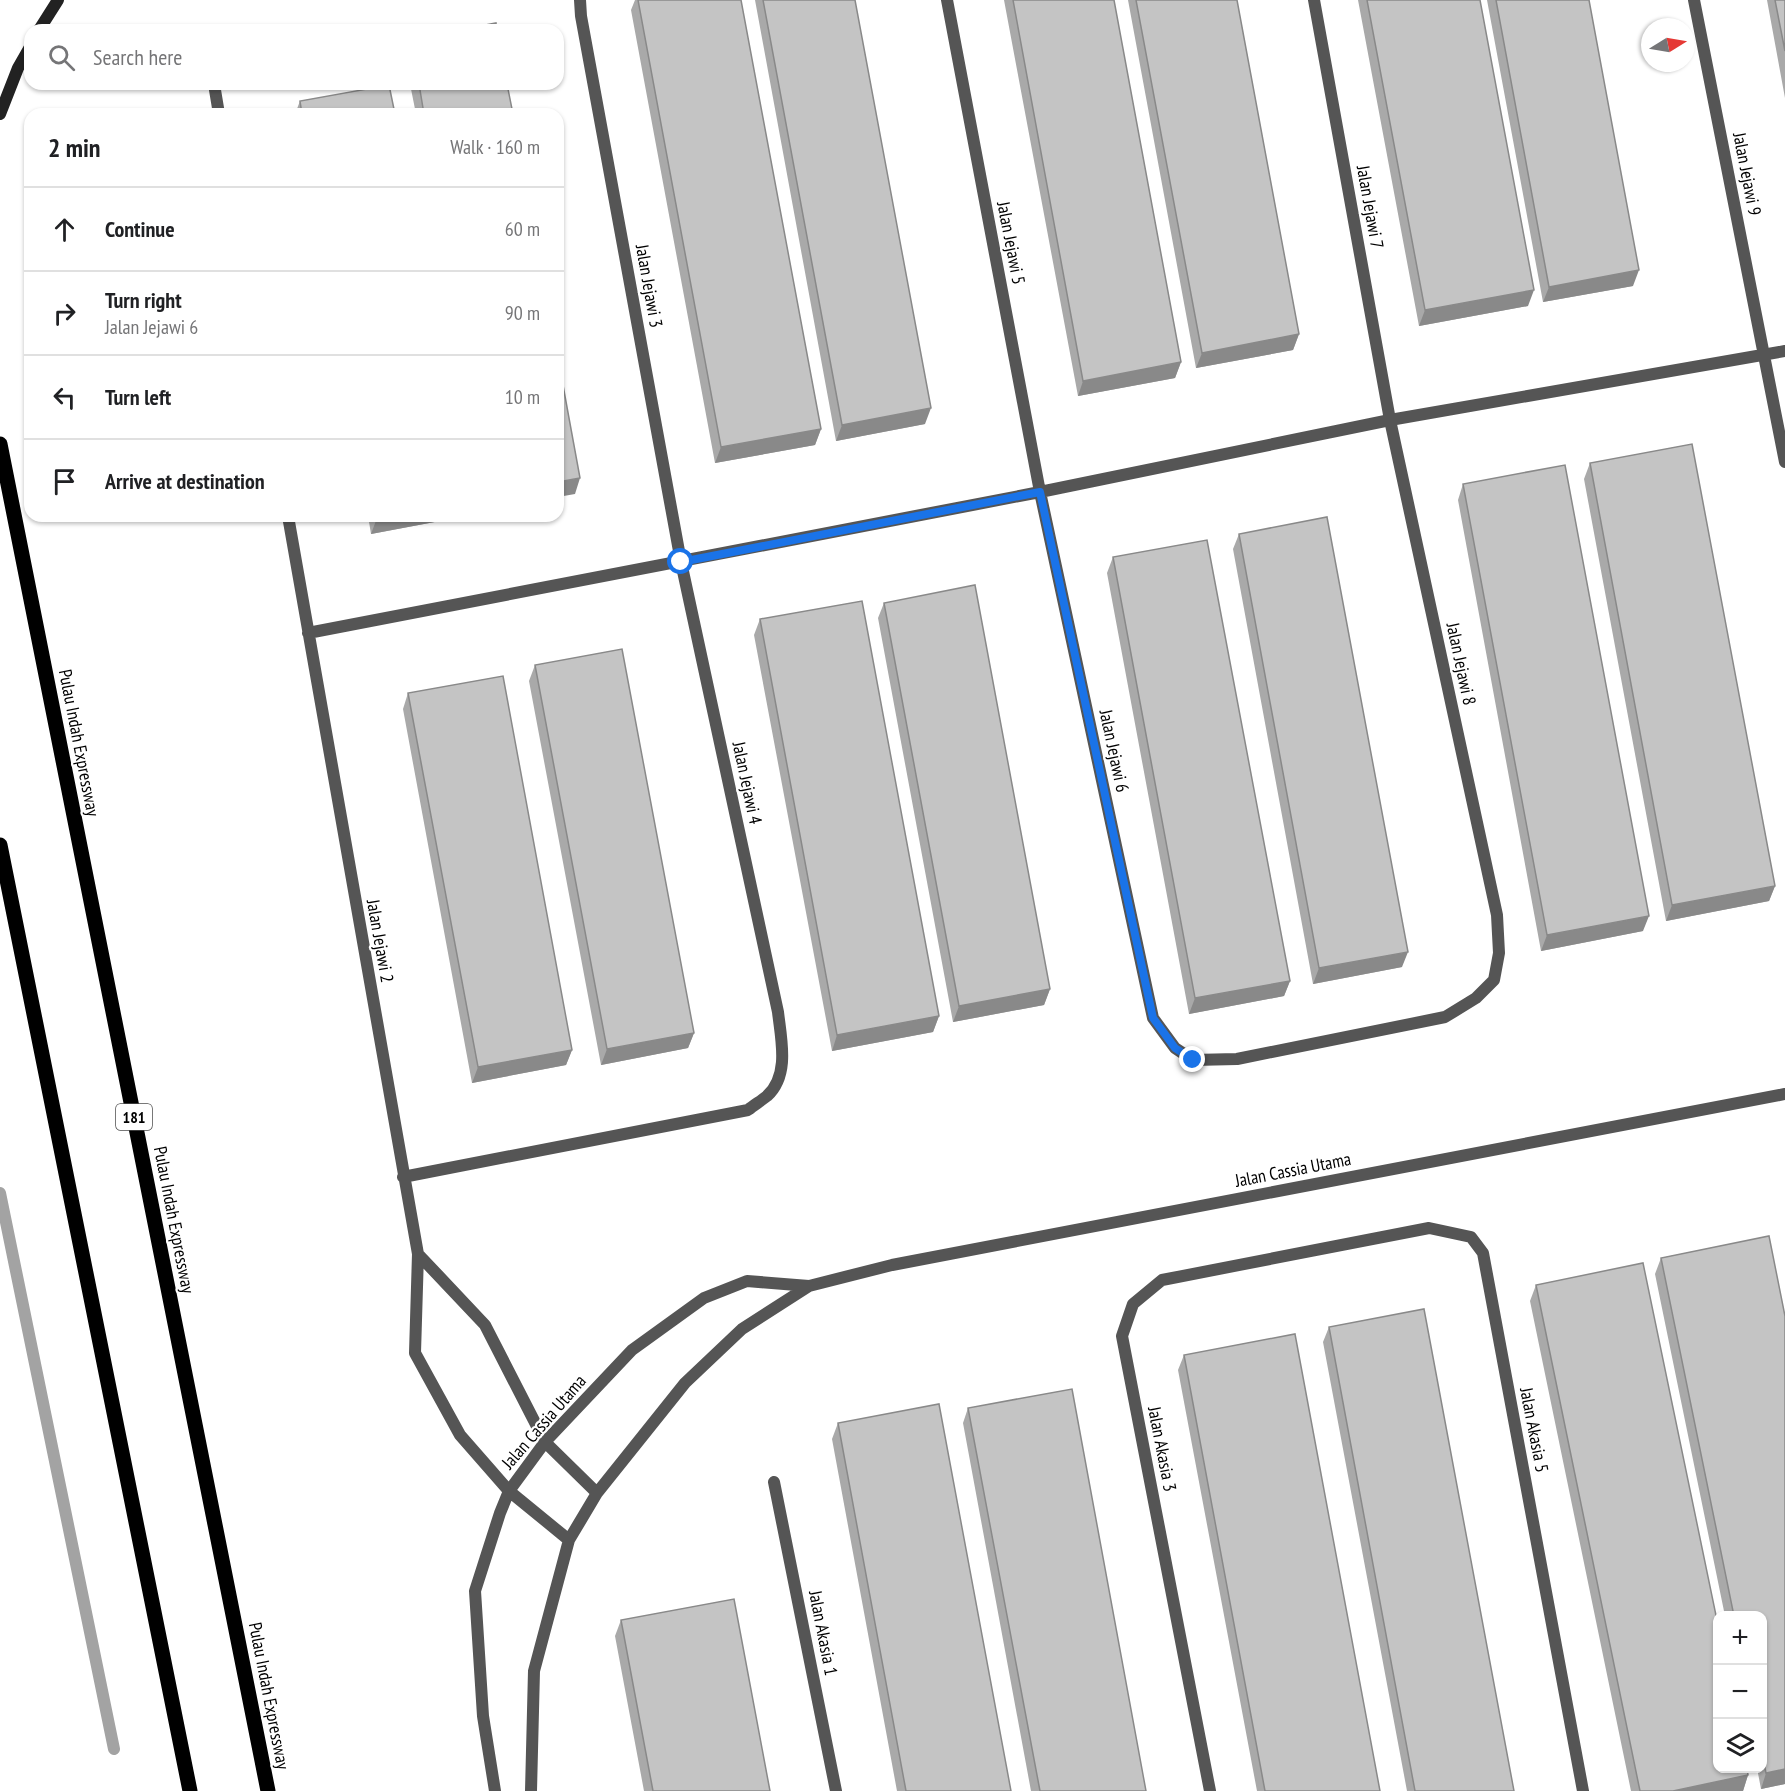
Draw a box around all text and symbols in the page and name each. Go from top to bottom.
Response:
north arrow [1641,18,1695,72]
search box [24,24,564,90]
icon: search [45,41,78,74]
text: Search here [93,43,182,71]
street label: Jalan Jejawi 9 [1728,130,1767,217]
text: 2 min [48,131,101,164]
text: Walk · 160 m [450,134,540,160]
street label: Jalan Jejawi 7 [1352,163,1389,250]
street label: Jalan Jejawi 5 [992,199,1031,286]
icon: ahead [48,213,81,246]
text: Continue [105,215,175,243]
text: 60 m [505,216,540,242]
street label: Jalan Jejawi 3 [631,242,668,329]
text: Turn right [105,286,182,314]
icon: right [48,297,81,330]
text: 90 m [505,300,540,326]
text: Jalan Jejawi 6 [105,314,198,340]
icon: left [48,381,81,414]
text: Turn left [105,383,171,411]
text: 10 m [505,384,540,410]
icon: arrive [48,465,81,498]
text: Arrive at destination [105,467,265,495]
route start [667,548,693,574]
street label: Jalan Jejawi 8 [1441,619,1481,707]
street label: Pulau Indah Expressway [54,667,105,819]
street label: Jalan Jejawi 6 [1094,706,1134,794]
street label: Jalan Jejawi 4 [727,738,767,826]
street label: Jalan Jejawi 2 [362,897,399,984]
route end [1179,1046,1205,1072]
road number: 181 [116,1104,152,1130]
street label: Pulau Indah Expressway [149,1144,200,1296]
street label: Jalan Cassia Utama [1232,1147,1353,1192]
street label: Jalan Cassia Utama [496,1370,591,1474]
street label: Jalan Akasia 5 [1515,1385,1554,1474]
street label: Jalan Akasia 3 [1143,1404,1182,1493]
street label: Jalan Akasia 1 [804,1588,843,1677]
map controls [1713,1611,1767,1773]
button: + [1713,1611,1767,1665]
street label: Pulau Indah Expressway [244,1620,295,1772]
button: − [1713,1665,1767,1719]
button: layers [1713,1719,1767,1773]

